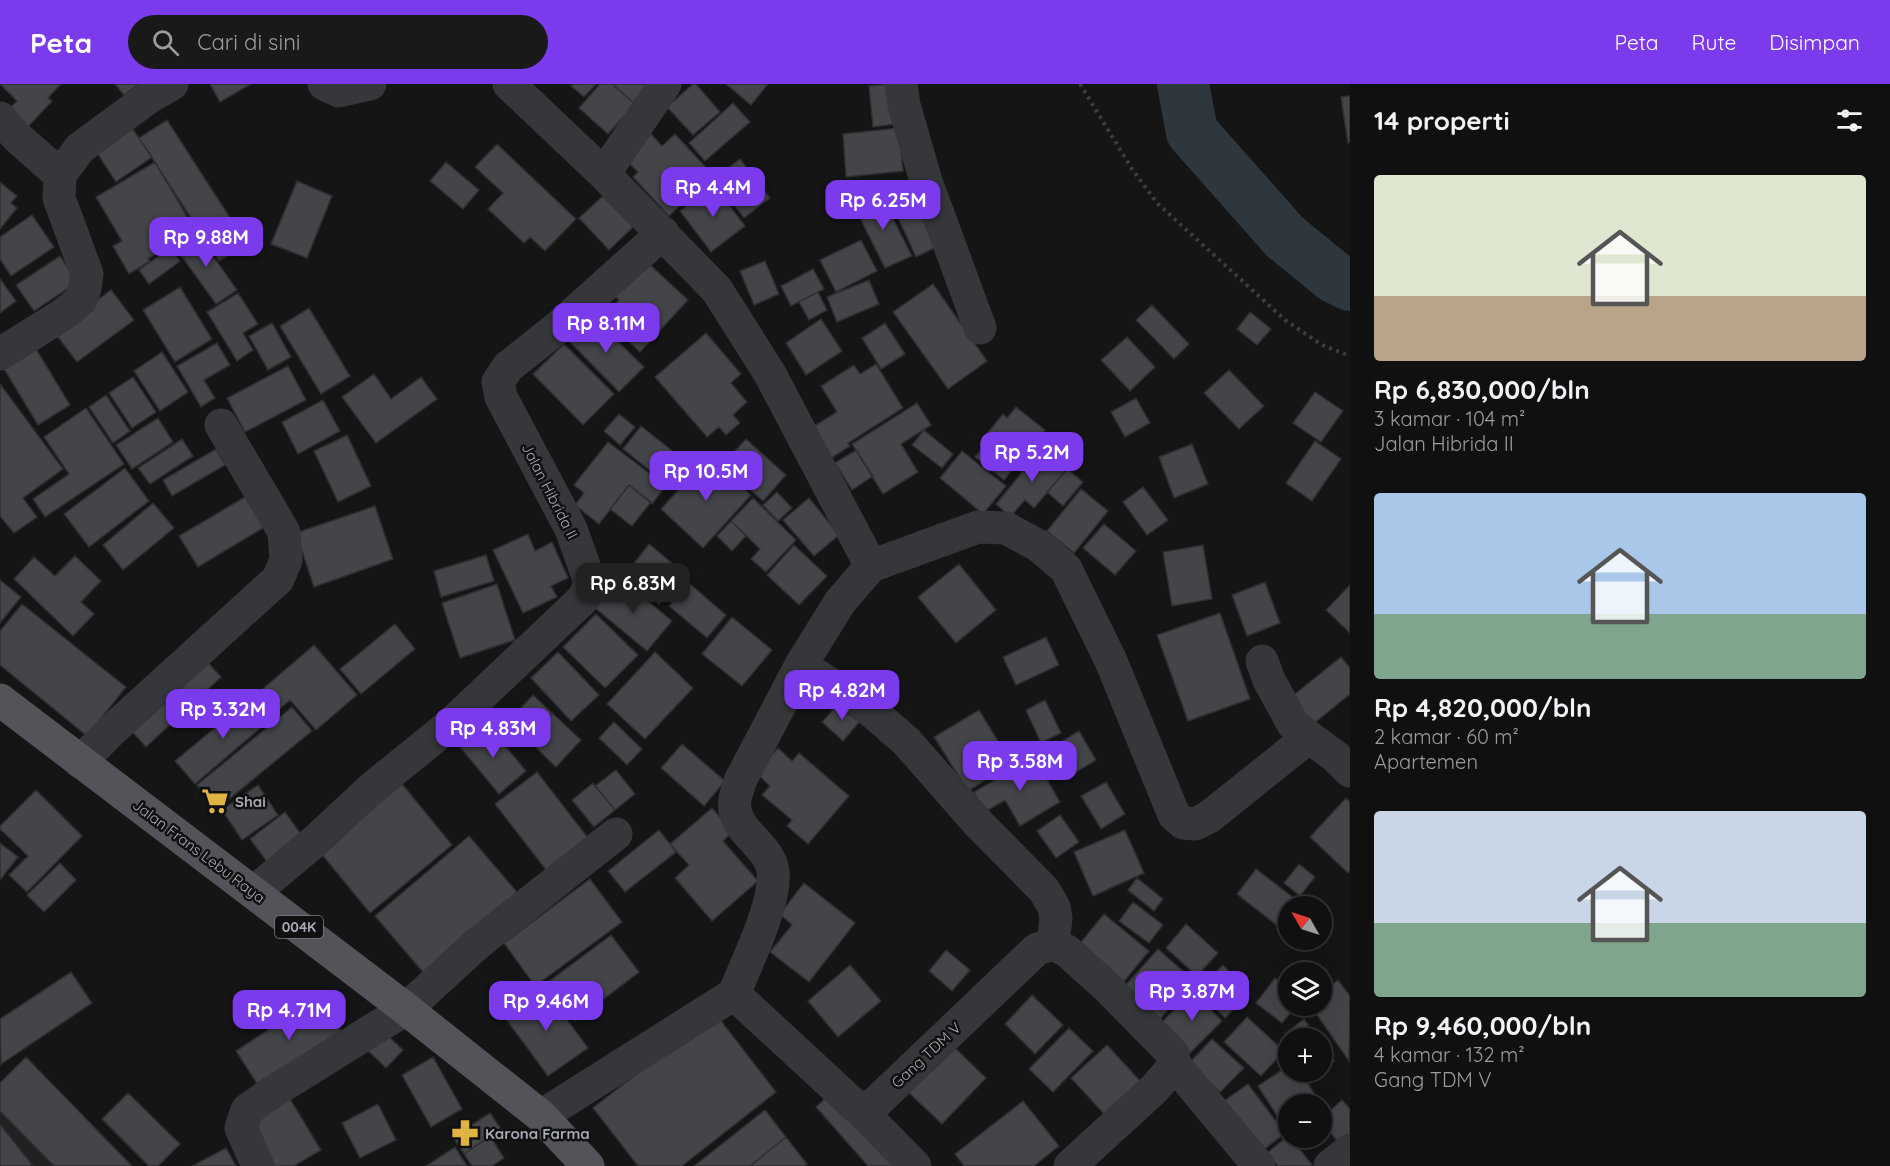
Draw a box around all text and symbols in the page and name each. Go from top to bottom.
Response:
search box [128,15,548,69]
text: Peta [30,25,92,60]
icon: search [149,26,182,59]
text: Cari di sini [197,28,301,56]
text: Peta [1615,29,1659,55]
text: Rute [1692,29,1736,55]
text: Disimpan [1769,29,1860,55]
text: 14 properti [1374,104,1510,137]
icon: filters [1833,104,1866,137]
pin: Rp 4.4M [658,167,768,218]
text: Rp 4.4M [675,174,751,199]
pin: Rp 6.25M [821,180,945,231]
text: Rp 6.25M [839,187,927,212]
icon: home [1566,214,1674,322]
pin: Rp 9.88M [144,217,268,268]
text: Rp 9.88M [163,224,249,249]
pin: Rp 8.11M [544,303,668,354]
text: Rp 8.11M [567,310,645,335]
text: Rp 6,830,000/bln [1374,373,1590,406]
text: 3 kamar · 104 m² [1374,406,1525,431]
text: Jalan Hibrida II [1374,431,1514,456]
pin: Rp 5.2M [977,432,1087,483]
text: Rp 5.2M [994,439,1070,464]
street label: Jalan Hibrida II [518,440,582,542]
pin: Rp 10.5M [644,451,768,502]
text: Rp 10.5M [664,458,748,483]
icon: home [1566,532,1674,640]
pin: Rp 6.83M [571,563,695,614]
text: Rp 6.83M [590,570,676,595]
pin: Rp 4.82M [780,670,904,721]
text: Rp 4.82M [798,677,886,702]
pin: Rp 3.32M [161,689,285,740]
text: Rp 4,820,000/bln [1374,691,1592,724]
text: Rp 3.32M [180,696,266,721]
pin: Rp 4.83M [431,708,555,759]
text: Rp 4.83M [450,715,536,740]
text: 2 kamar · 60 m² [1374,724,1519,749]
pin: Rp 3.58M [958,741,1082,792]
text: Rp 3.58M [977,748,1063,773]
text: Apartemen [1374,749,1478,774]
supermarket icon: Shai [200,786,230,816]
place label: Shai [235,792,266,811]
street label: Jalan Frans Lebu Raya [129,795,269,907]
icon: home [1566,850,1674,958]
north arrow [1278,896,1332,950]
map controls [1278,896,1332,1148]
road number: 004K [275,916,323,938]
button: layers [1278,962,1332,1016]
pin: Rp 3.87M [1130,971,1254,1022]
text: Rp 3.87M [1149,978,1235,1003]
pin: Rp 9.46M [484,981,608,1032]
text: Rp 9.46M [503,988,589,1013]
pin: Rp 4.71M [227,990,351,1041]
text: Rp 4.71M [247,997,331,1022]
text: Rp 9,460,000/bln [1374,1009,1591,1042]
street label: Gang TDM V [887,1018,965,1092]
button: + [1278,1028,1332,1082]
text: 4 kamar · 132 m² [1374,1042,1525,1067]
text: Gang TDM V [1374,1067,1492,1092]
button: − [1278,1094,1332,1148]
pharmacy icon: Karona Farma [450,1118,480,1148]
place label: Karona Farma [485,1124,590,1143]

